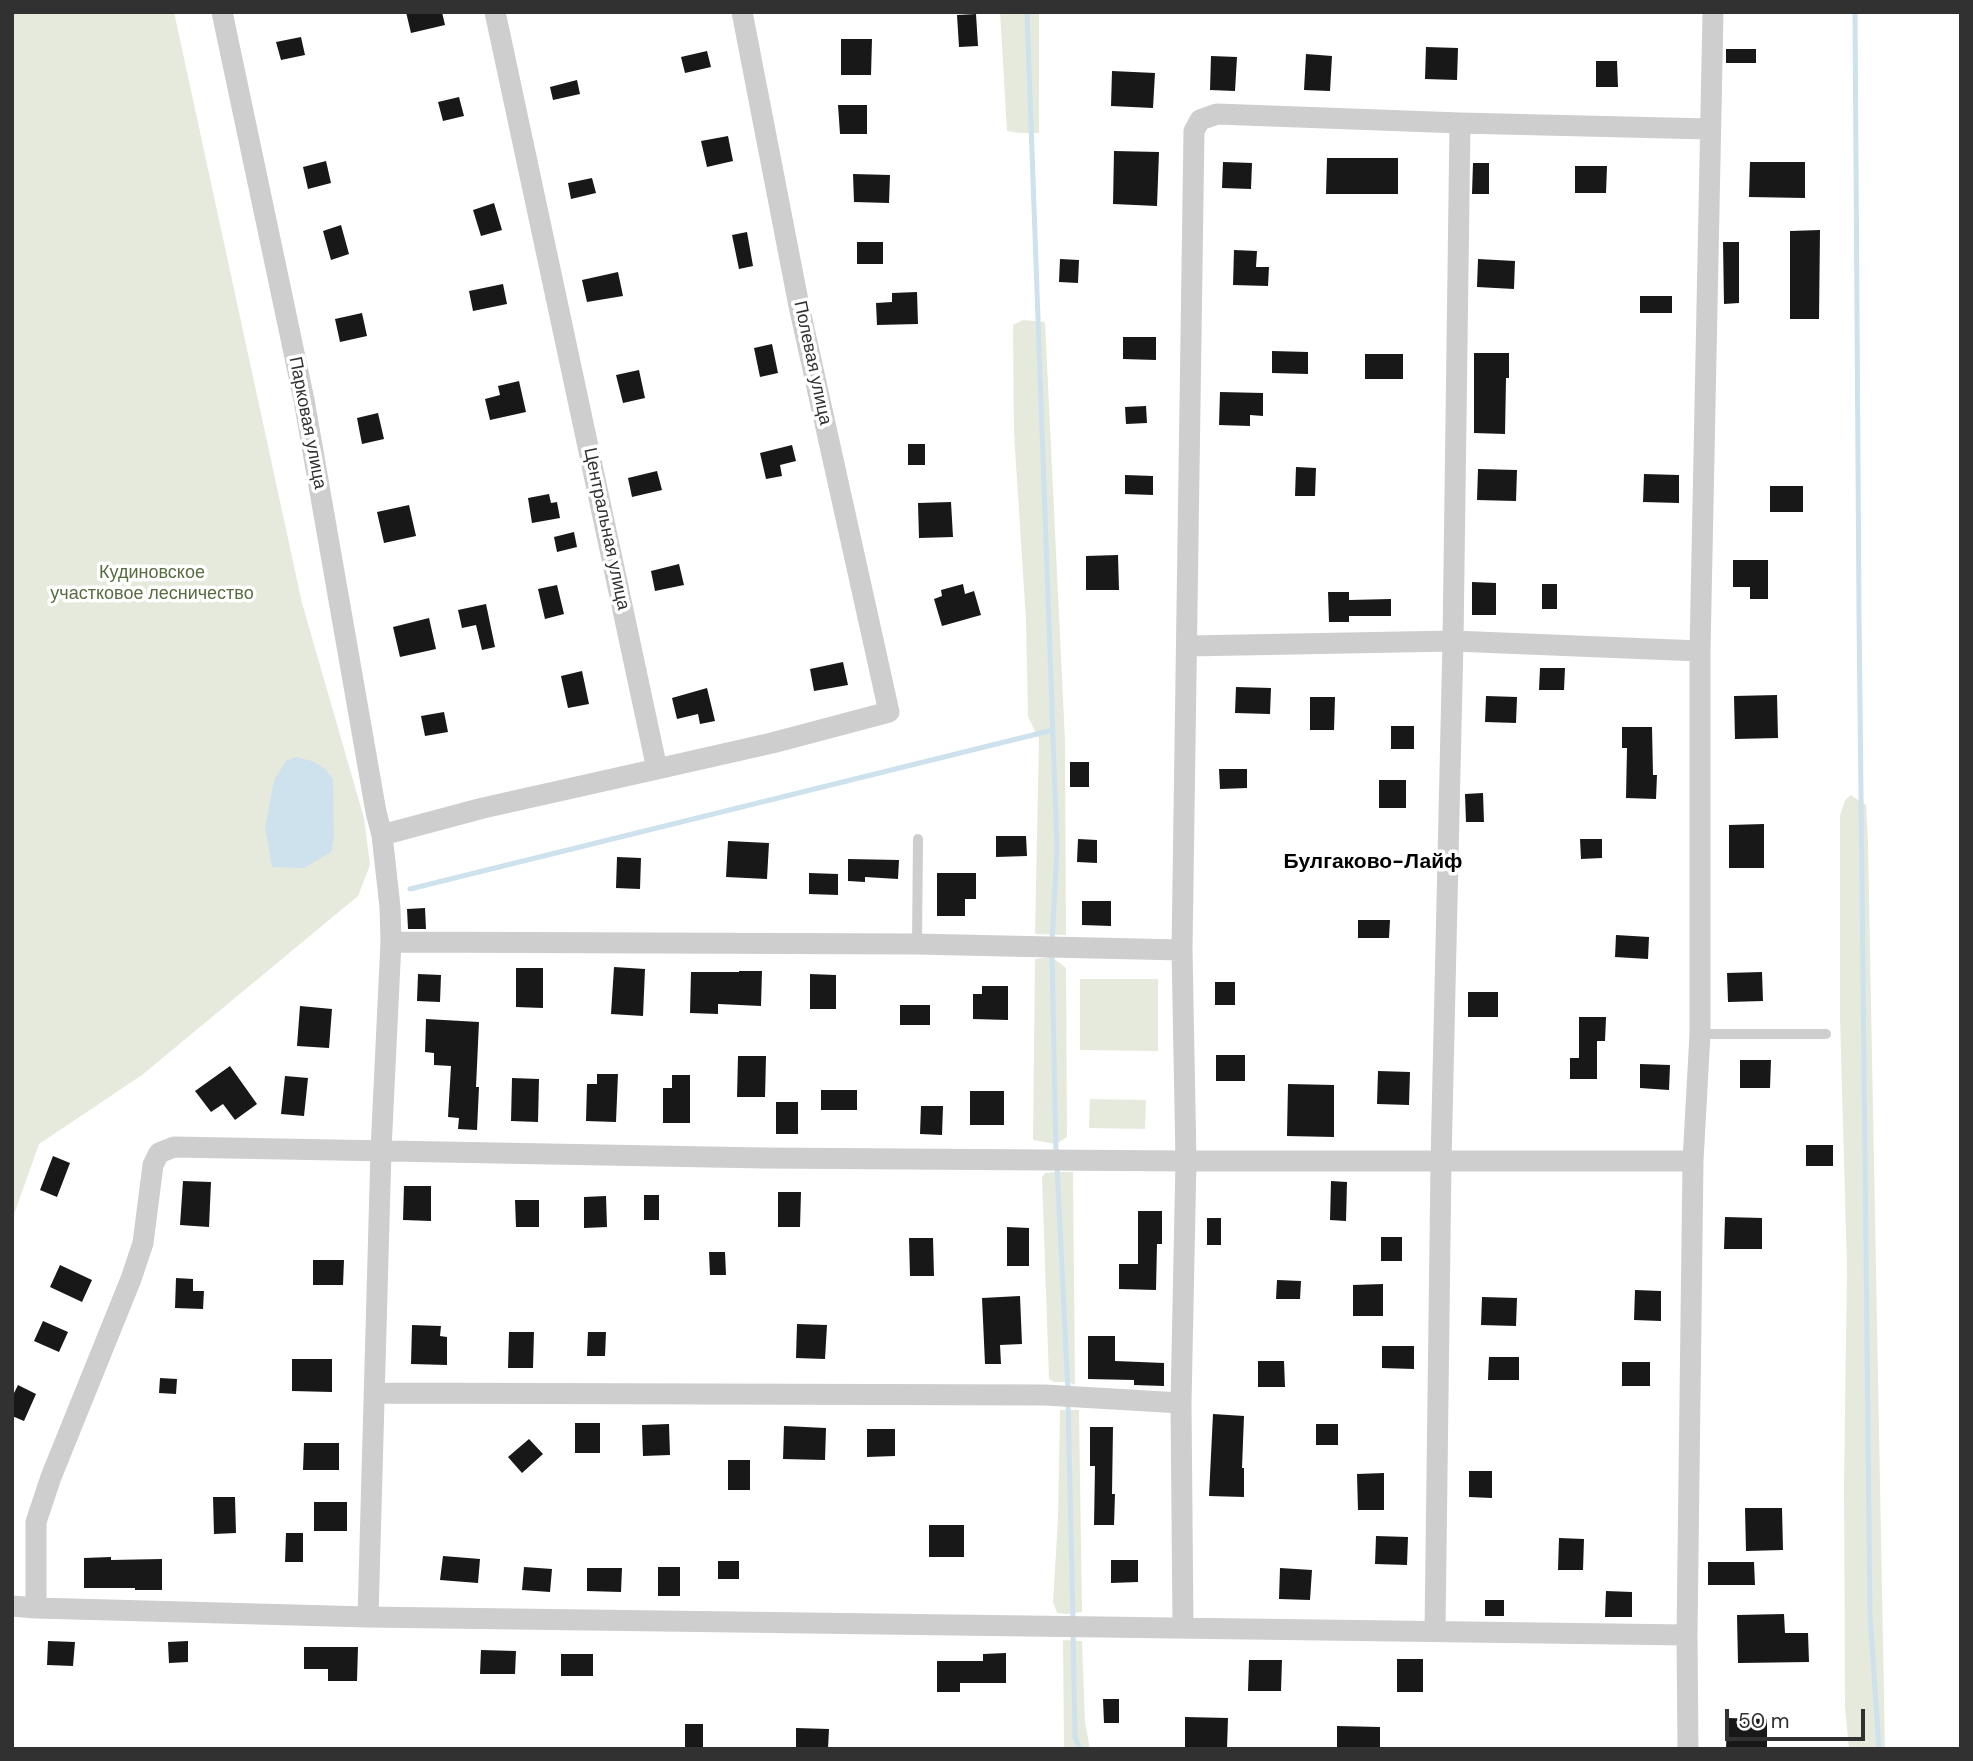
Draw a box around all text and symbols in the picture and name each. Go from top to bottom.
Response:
street label: Полевая улица [788,299,836,427]
street label: Парковая улица [284,355,330,491]
street label: Центральная улица [578,446,634,612]
park label: Кудиновское участковое лесничество [50,562,254,604]
district label: Булгаково-Лайф [1284,849,1462,875]
scale bar [1728,1694,1868,1738]
text: 50 m [1738,1707,1789,1735]

